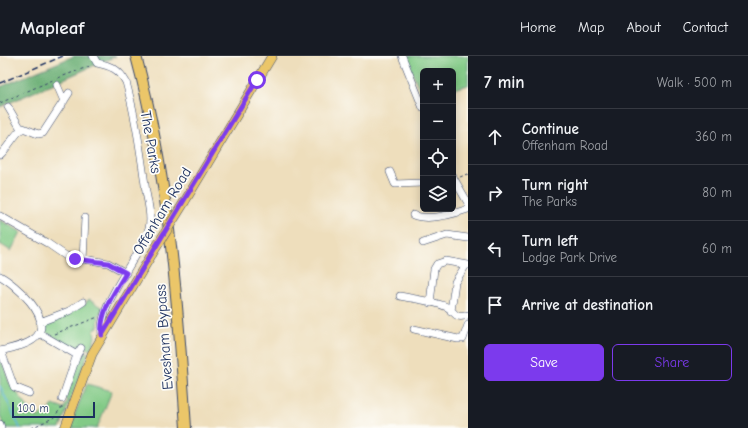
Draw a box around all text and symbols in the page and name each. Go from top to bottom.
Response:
text: Mapleaf [20,17,84,39]
text: Home [520,19,556,36]
text: Map [578,19,604,36]
text: About [626,19,661,36]
text: Contact [683,19,728,36]
map controls [420,68,456,212]
button: + [420,68,456,104]
route start [248,71,266,89]
text: 7 min [484,73,525,92]
text: Walk · 500 m [657,75,732,90]
button: − [420,104,456,140]
street label: The Parks [137,109,165,175]
text: Continue [522,120,579,138]
icon: ahead [484,126,506,148]
text: 360 m [695,129,732,144]
text: Offenham Road [522,138,608,153]
button: locate [420,140,456,176]
street label: Offenham Road [129,164,195,258]
button: layers [420,176,456,212]
text: Turn right [522,176,588,194]
icon: right [484,182,506,204]
text: 80 m [702,185,732,200]
text: The Parks [522,194,577,209]
text: Turn left [522,232,578,250]
icon: left [484,238,506,260]
text: 60 m [702,241,732,256]
route end [66,250,84,268]
text: Lodge Park Drive [522,250,617,265]
street label: Evesham Bypass [151,283,177,391]
icon: arrive [484,294,506,316]
text: Arrive at destination [522,296,653,314]
button: Save [484,344,604,381]
button: Share [612,344,732,381]
scale bar [12,400,95,419]
text: 100 m [18,402,49,415]

